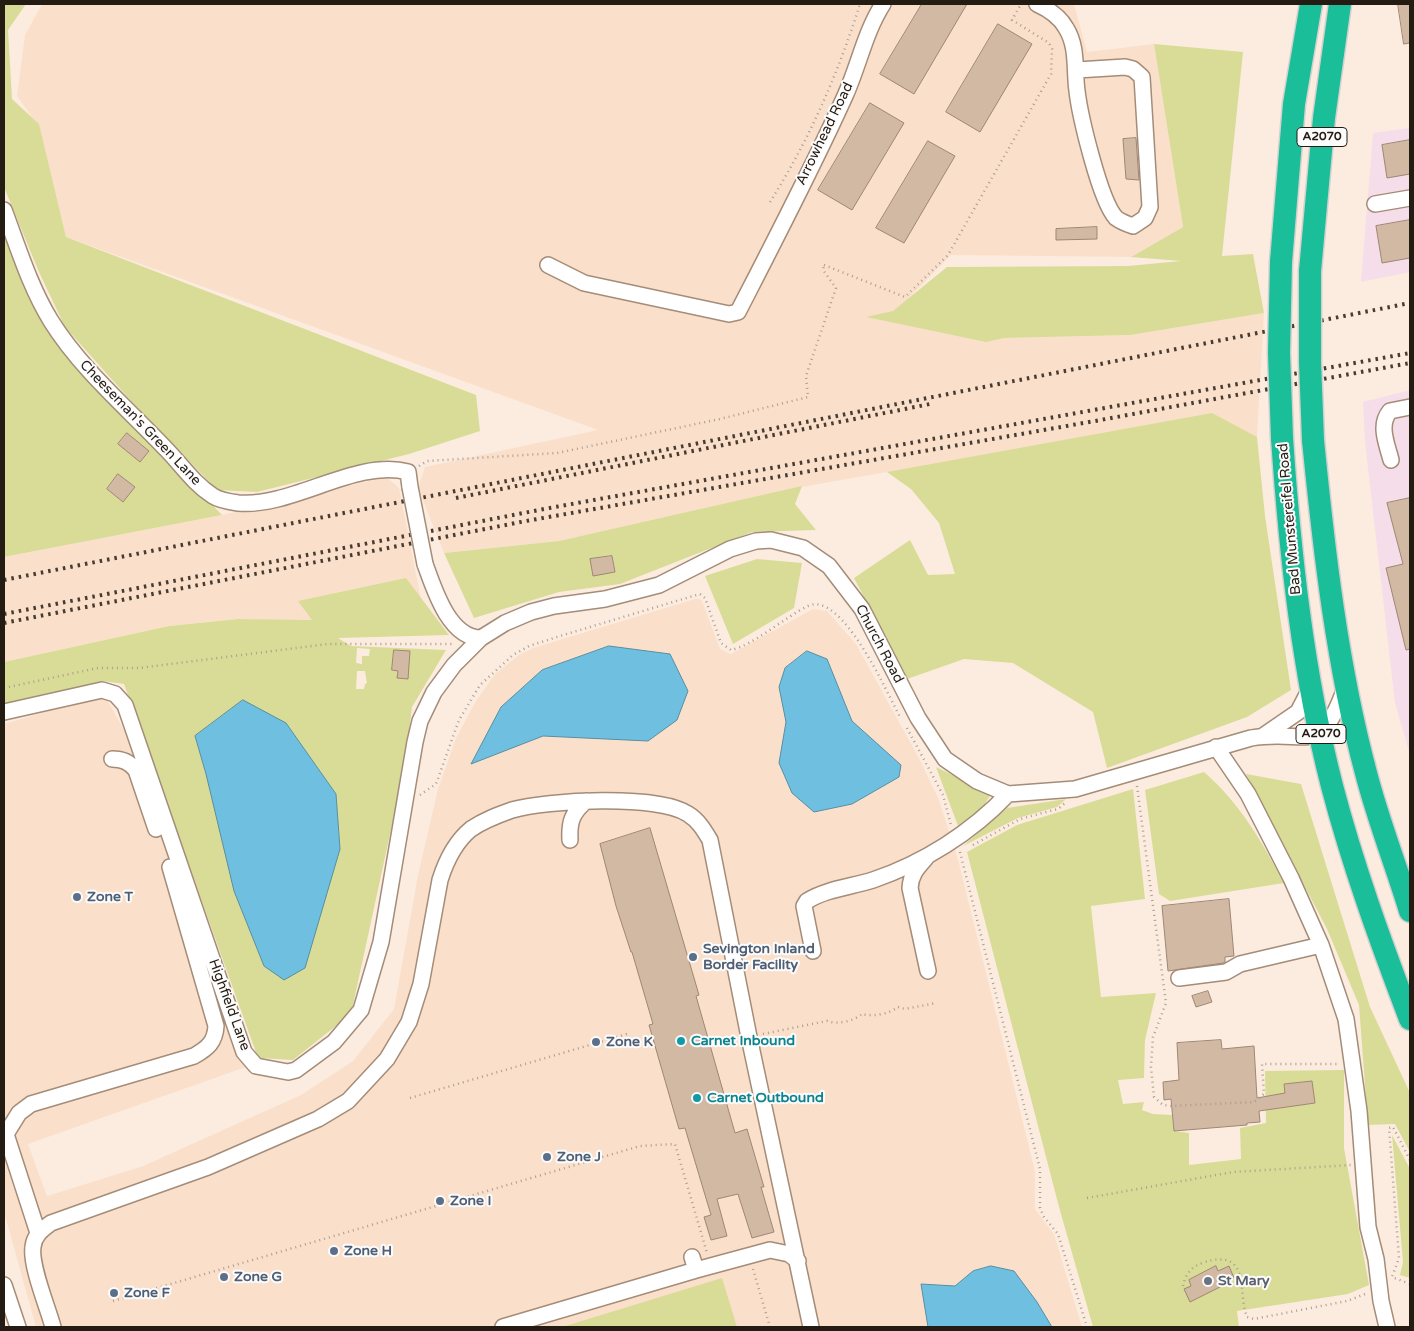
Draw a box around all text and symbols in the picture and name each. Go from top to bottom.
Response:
street label: Arrowhead Road [793,80,857,188]
road number: A2070 [1297,128,1347,146]
street label: Cheeseman's Green Lane [76,357,204,489]
street label: Bad Munstereifel Road [1275,443,1305,595]
street label: Church Road [851,602,907,686]
road number: A2070 [1296,724,1346,744]
place label: Zone T [87,889,133,905]
marker: Zone T [71,891,83,903]
place label: Sevington Inland Border Facility [703,941,815,974]
marker: Sevington Inland Border Facility [687,951,699,963]
street label: Highfield Lane [205,957,253,1053]
place label: Carnet Inbound [691,1033,795,1049]
place label: Zone K [606,1034,653,1050]
marker: Carnet Inbound [675,1035,687,1047]
marker: Zone K [590,1036,602,1048]
place label: Carnet Outbound [707,1090,824,1106]
marker: Carnet Outbound [691,1092,703,1104]
place label: Zone J [557,1149,601,1165]
marker: Zone J [541,1151,553,1163]
place label: Zone I [450,1193,492,1209]
marker: Zone I [434,1195,446,1207]
place label: Zone H [344,1243,392,1259]
marker: Zone H [328,1245,340,1257]
place label: Zone G [234,1269,282,1285]
marker: Zone G [218,1271,230,1283]
place label: St Mary [1218,1273,1270,1289]
marker: St Mary [1202,1275,1214,1287]
place label: Zone F [124,1285,170,1301]
marker: Zone F [108,1287,120,1299]

